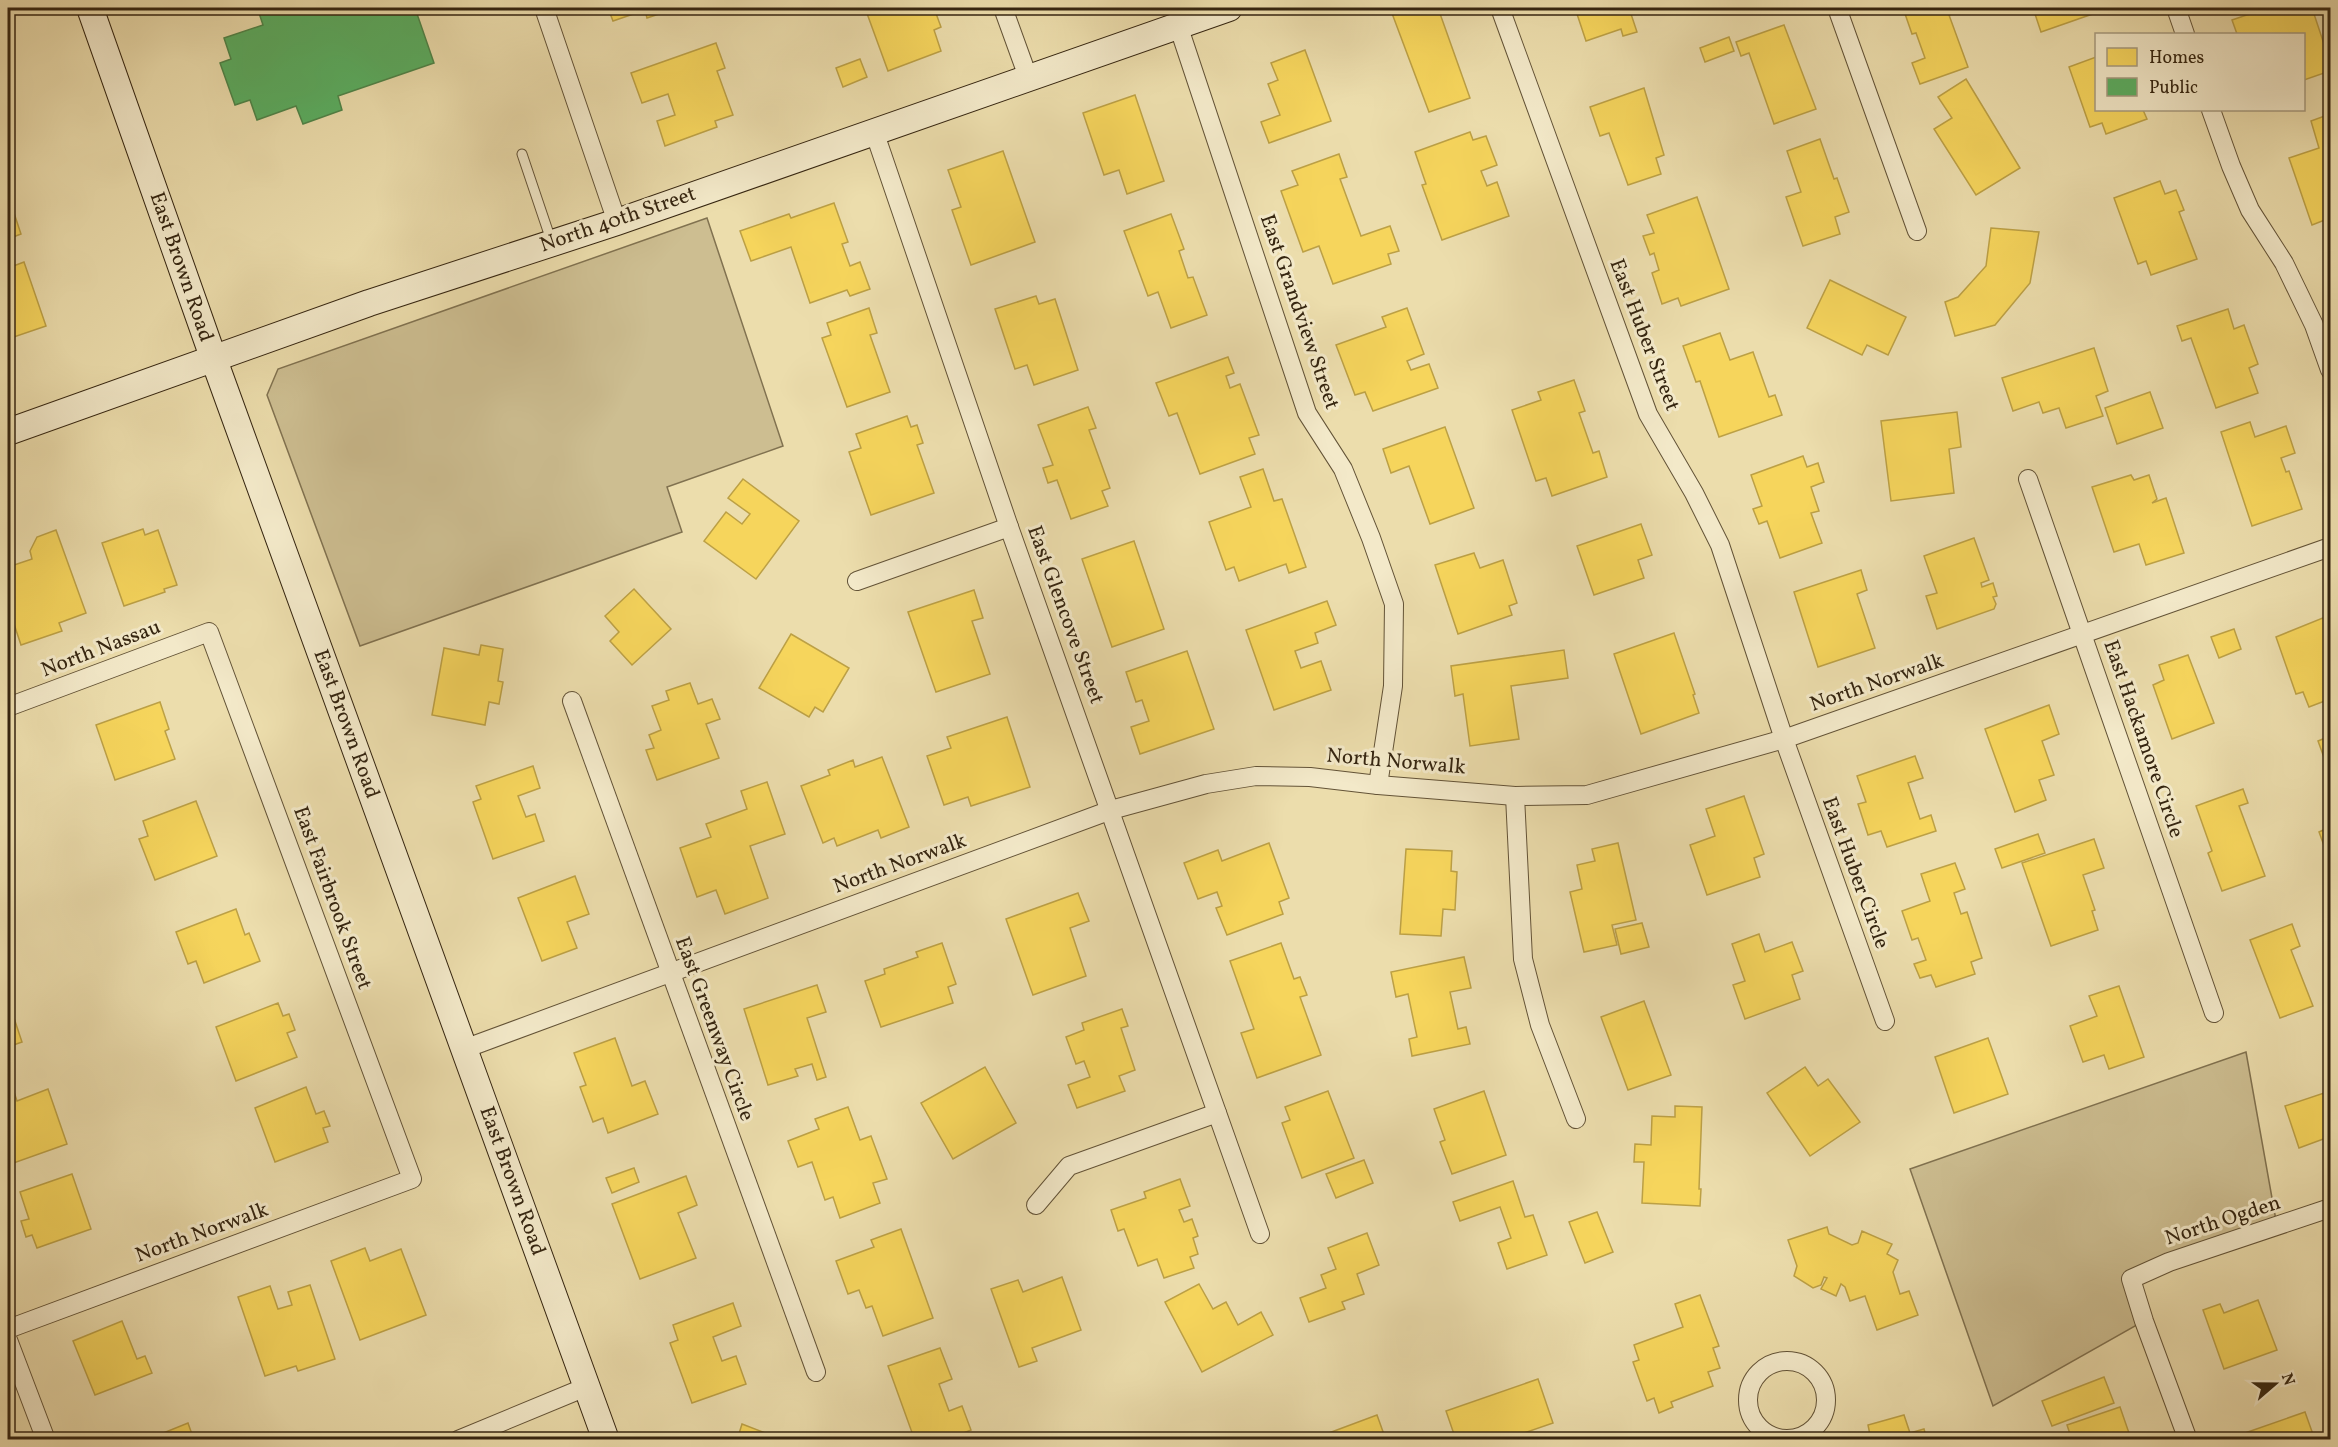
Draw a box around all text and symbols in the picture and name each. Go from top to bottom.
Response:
legend [2095,33,2305,111]
text: Homes [2149,46,2204,71]
text: Public [2149,76,2198,101]
street label: North 40th Street [536,180,700,260]
street label: East Brown Road [142,188,220,346]
street label: East Grandview Street [1252,211,1346,413]
street label: East Huber Street [1602,255,1686,415]
street label: East Glencove Street [1019,522,1111,708]
street label: North Nassau [37,613,165,685]
street label: East Hackamore Circle [2096,636,2190,842]
street label: East Brown Road [306,645,386,803]
street label: North Norwalk [1806,646,1948,719]
street label: North Norwalk [1325,741,1467,783]
street label: East Huber Circle [1814,793,1896,953]
street label: East Fairbrook Street [285,802,379,994]
street label: North Norwalk [829,826,971,902]
street label: East Greenway Circle [667,933,761,1125]
street label: East Brown Road [472,1102,552,1260]
street label: North Ogden [2161,1189,2285,1253]
street label: North Norwalk [131,1195,273,1271]
north arrow [2245,1354,2305,1414]
text: N [2275,1370,2300,1389]

